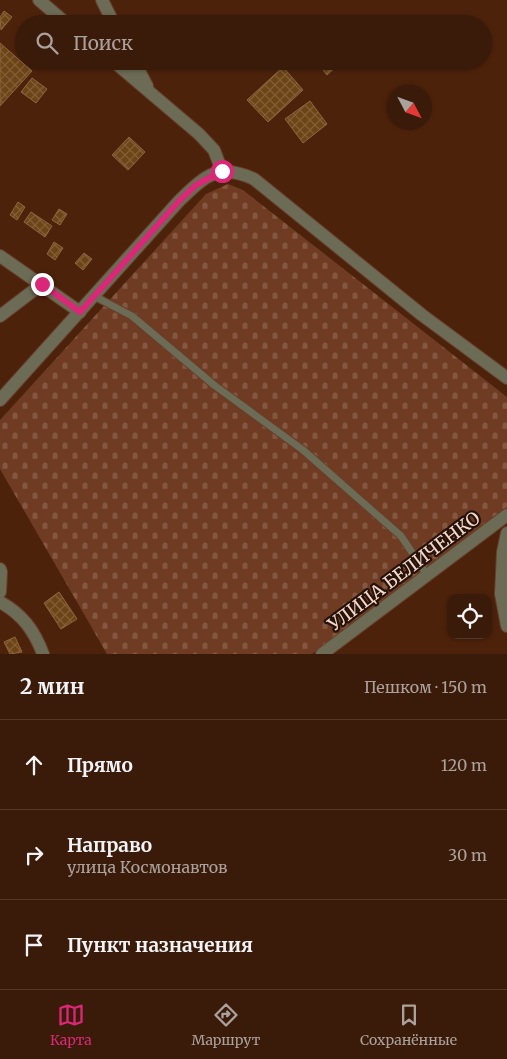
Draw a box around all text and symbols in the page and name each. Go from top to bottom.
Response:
search box [15,15,492,70]
icon: search [33,29,61,57]
text: Поиск [73,31,133,55]
north arrow [387,85,432,130]
route start [211,160,234,183]
route end [31,273,54,296]
street label: УЛИЦА БЕЛИЧЕНКО [322,506,485,636]
map controls [447,594,492,639]
button: locate [447,594,492,639]
text: 2 мин [20,673,84,700]
text: Пешком · 150 m [364,677,487,697]
icon: ahead [20,751,48,779]
text: Прямо [67,753,133,777]
text: 120 m [441,755,487,775]
text: Направо [67,833,152,857]
icon: right [20,841,48,869]
text: 30 m [448,845,487,865]
text: улица Космонавтов [67,857,227,877]
icon: arrive [20,931,48,959]
text: Пункт назначения [67,933,253,957]
tab: Карта [50,1001,92,1049]
tab: Маршрут [192,1001,260,1049]
tab: Сохранённые [360,1001,457,1049]

